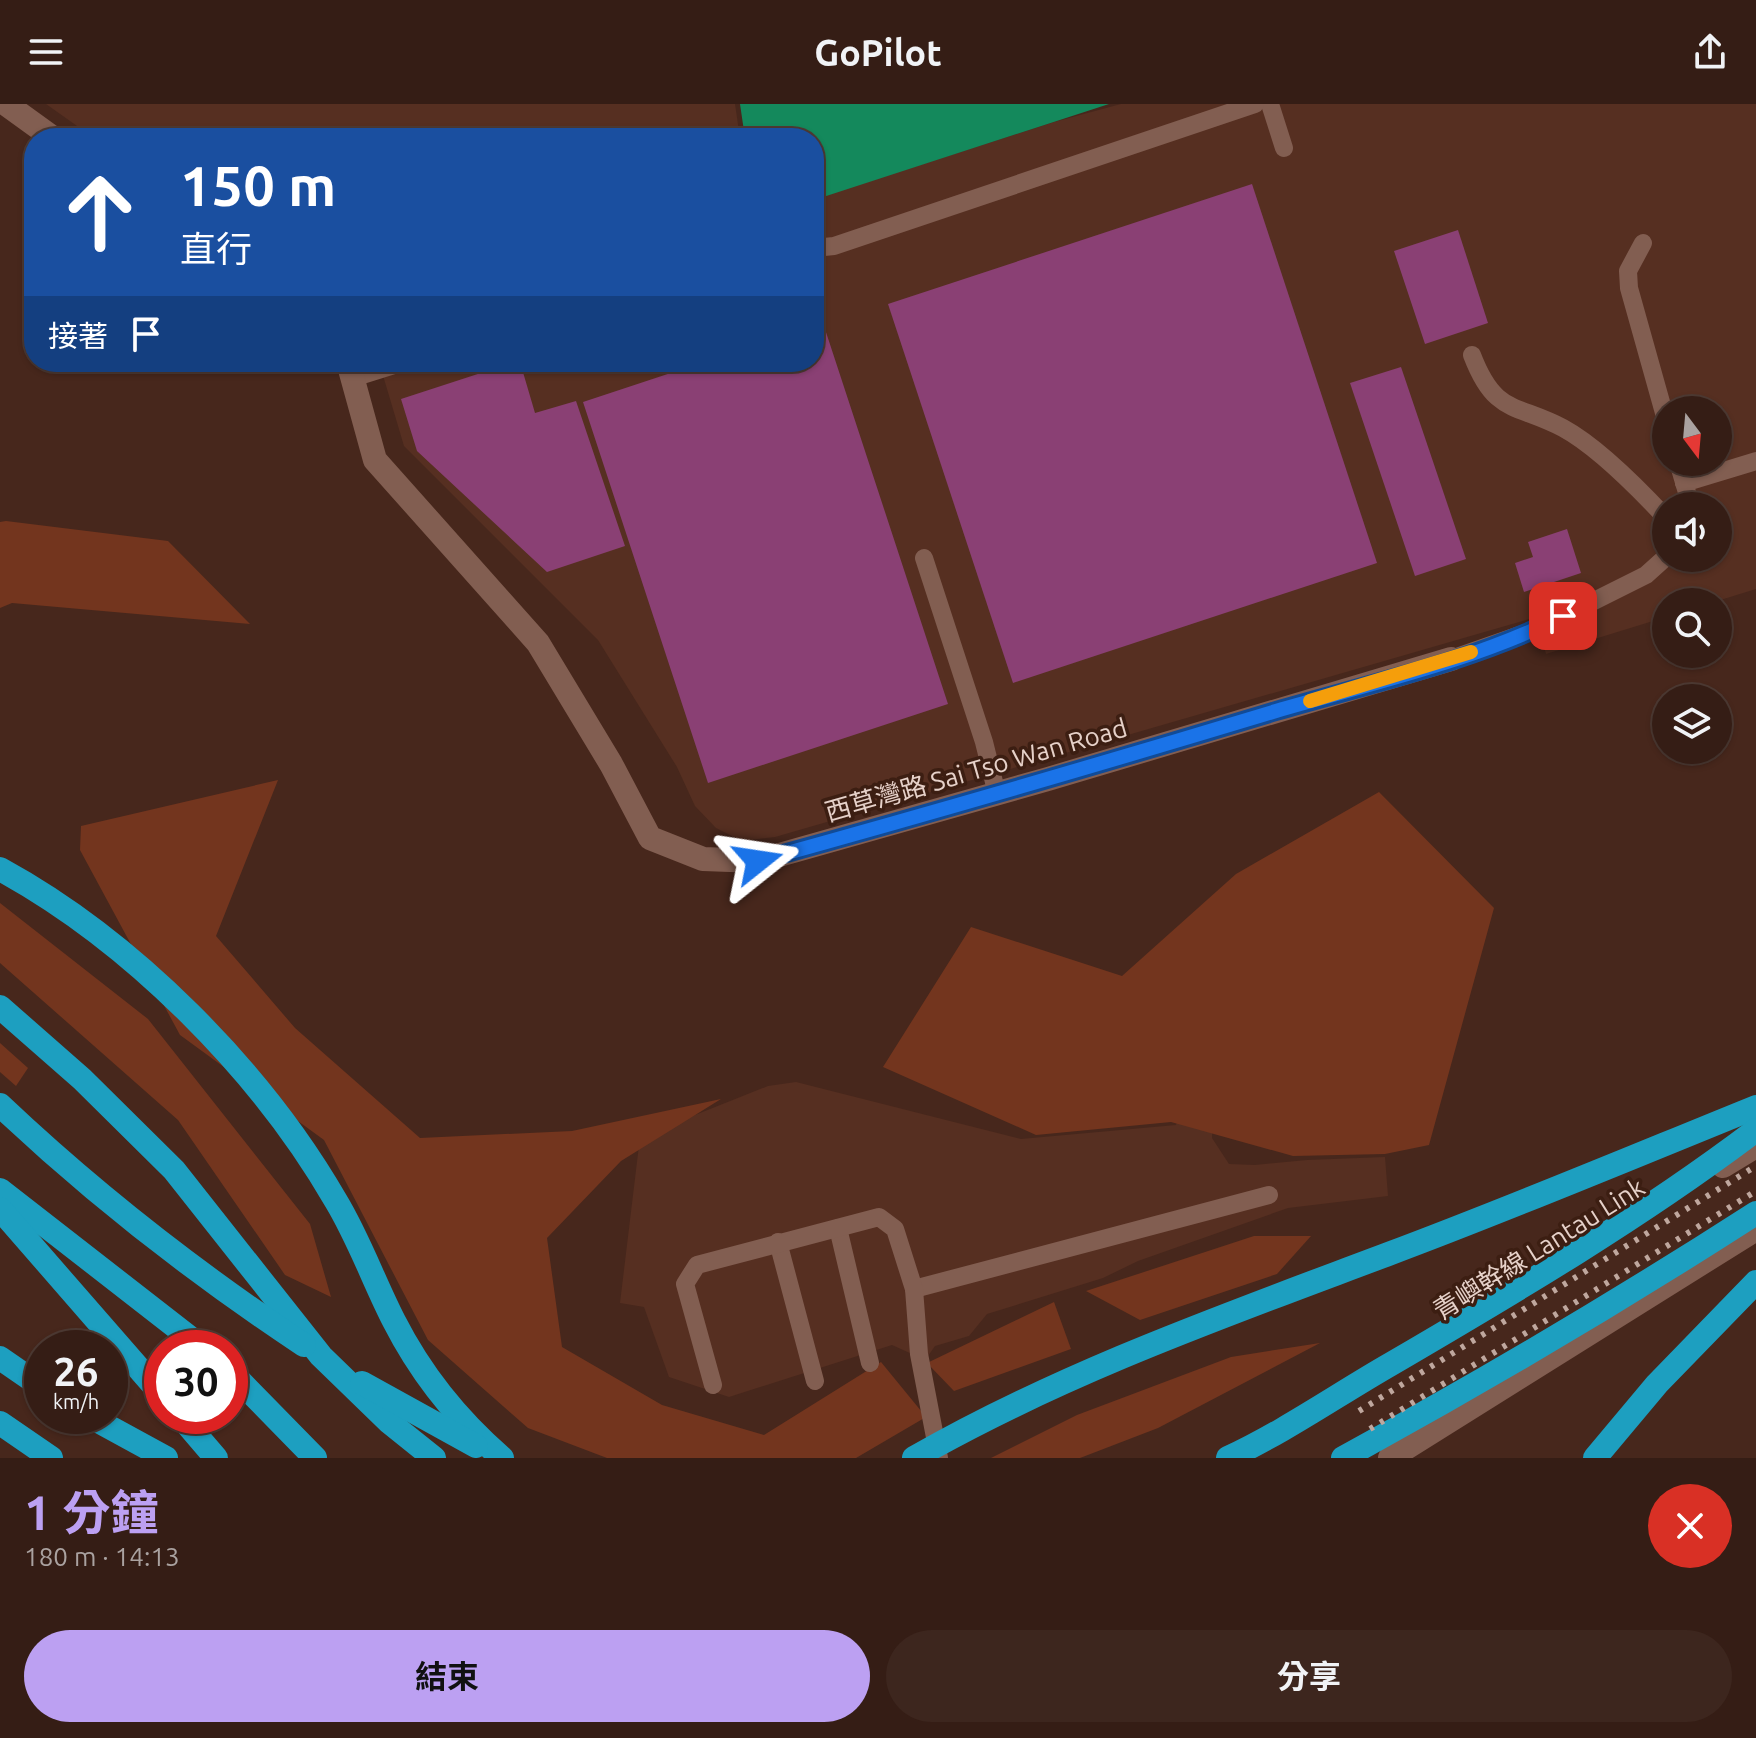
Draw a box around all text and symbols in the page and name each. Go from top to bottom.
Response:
icon: menu [24,30,68,74]
icon: share [1688,30,1732,74]
text: GoPilot [814,32,942,73]
text: 150 m [180,154,336,217]
icon: ahead [48,160,152,264]
text: 直行 [180,228,252,269]
icon: arrive [124,312,168,356]
text: 接著 [48,319,108,353]
north arrow [1652,396,1732,476]
map controls [1652,396,1732,764]
button: sound [1652,492,1732,572]
pin [1529,582,1597,650]
button: search [1652,588,1732,668]
icon: arrive [1541,594,1585,638]
button: layers [1652,684,1732,764]
street label: 西草灣路 Sai Tso Wan Road [822,712,1130,827]
position arrow [716,819,800,903]
street label: 青嶼幹線 Lantau Link [1428,1172,1650,1325]
speed limit sign: 30 [144,1330,248,1434]
text: 26 [53,1349,99,1394]
text: km/h [53,1390,99,1413]
button: close [1648,1484,1732,1568]
text: 1 分鐘 [24,1485,158,1539]
text: 180 m · 14:13 [24,1542,180,1571]
button: 結束 [24,1630,870,1722]
button: 分享 [886,1630,1732,1722]

